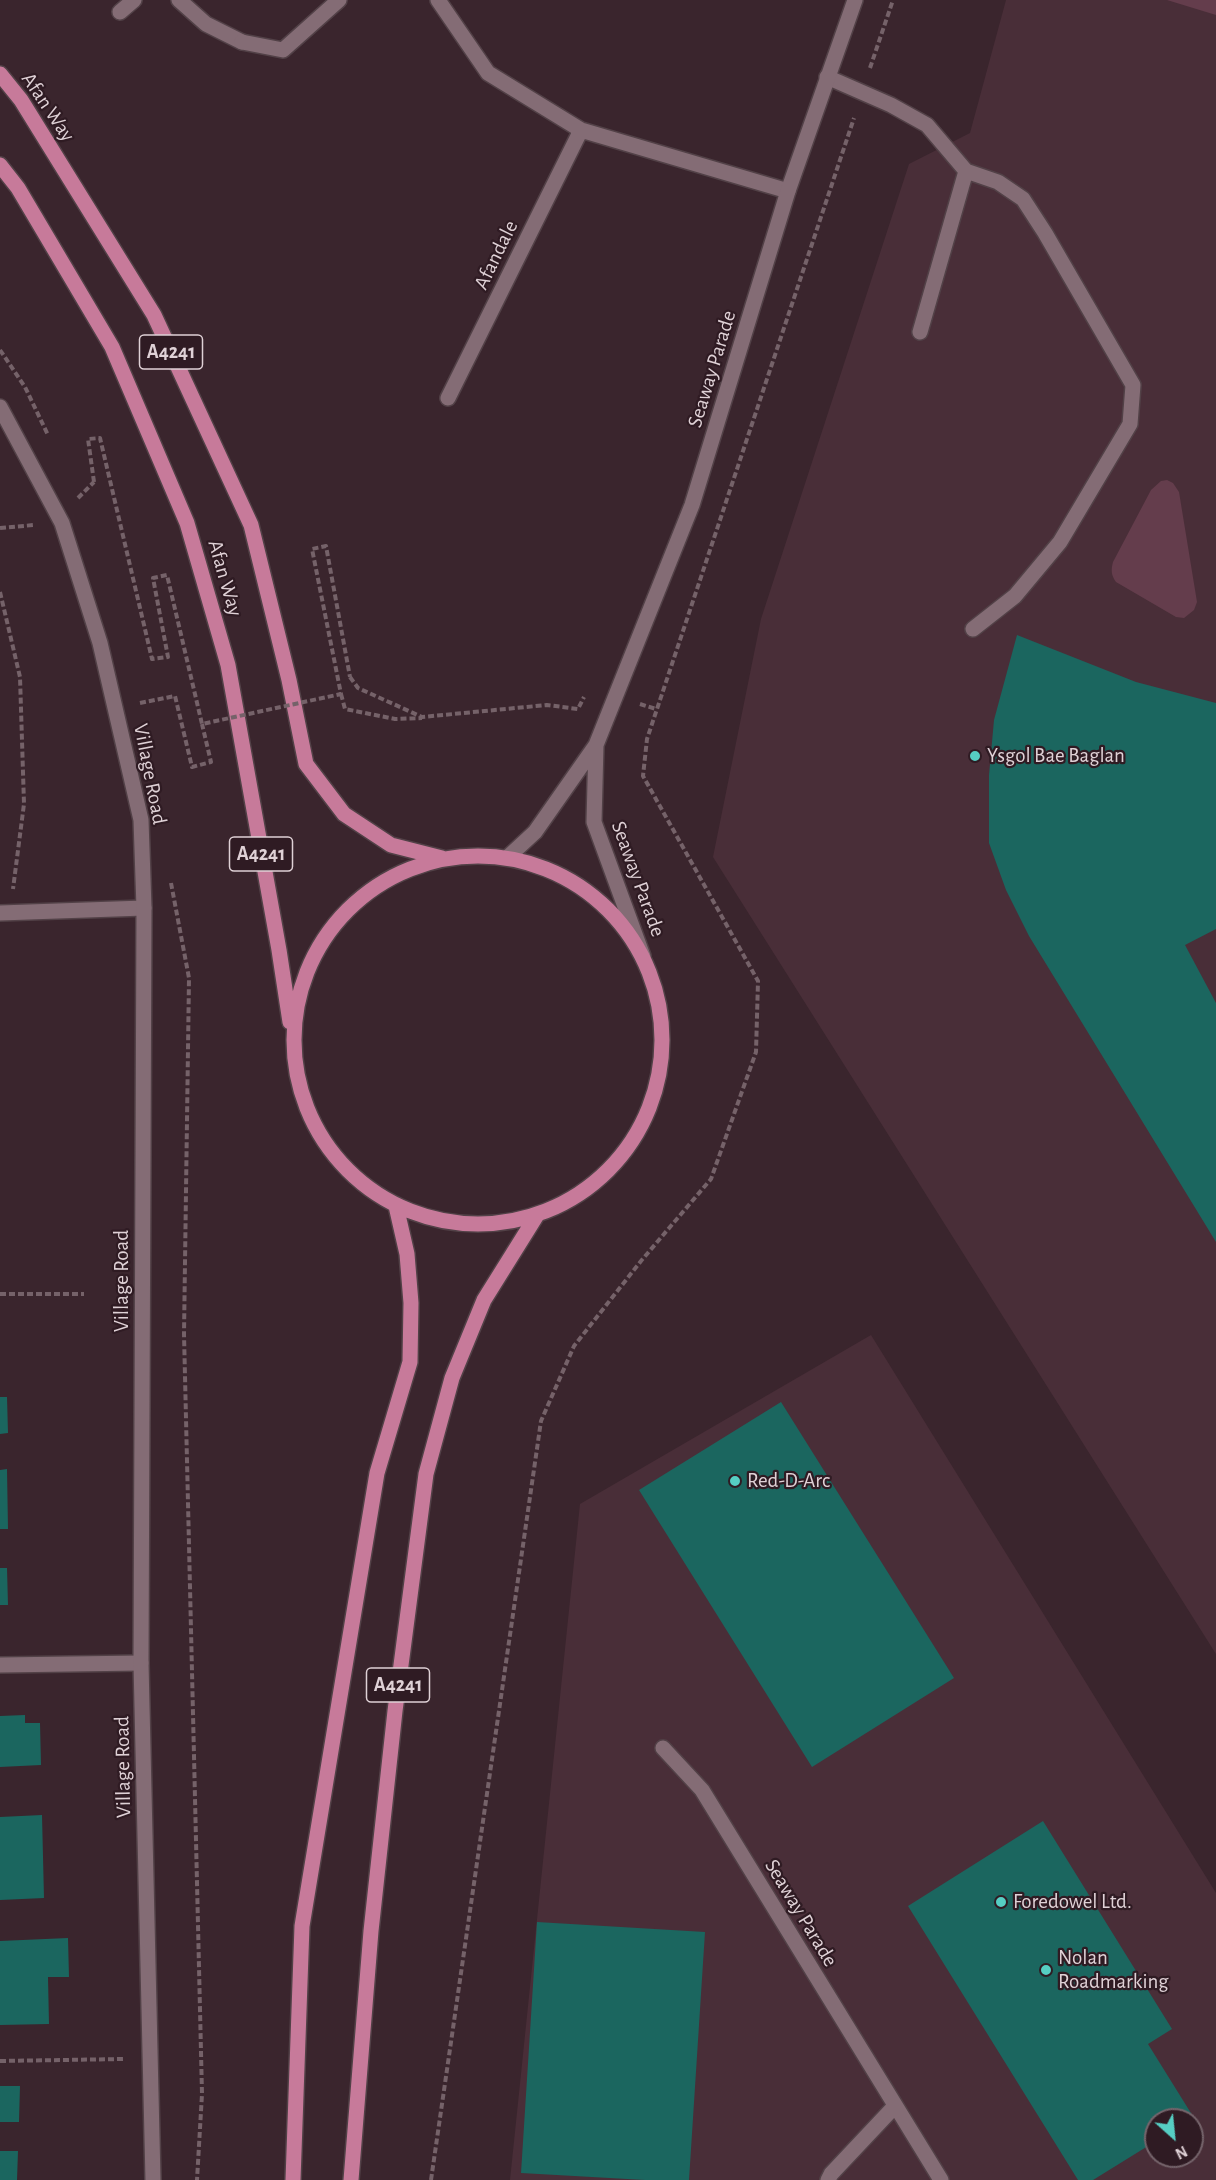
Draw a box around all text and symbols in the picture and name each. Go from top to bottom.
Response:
street label: Afan Way [16,68,80,146]
street label: Afandale [468,216,524,294]
street label: Seaway Parade [682,307,742,431]
road number: A4241 [140,335,202,369]
street label: Afan Way [202,537,248,619]
street label: Village Road [128,721,172,827]
place label: Ysgol Bae Baglan [987,743,1125,769]
marker: Ysgol Bae Baglan [968,749,982,763]
street label: Seaway Parade [605,818,671,940]
road number: A4241 [230,837,292,871]
street label: Village Road [109,1230,135,1332]
place label: Red-D-Arc [747,1468,830,1494]
marker: Red-D-Arc [728,1474,742,1488]
road number: A4241 [366,1668,430,1702]
street label: Village Road [110,1716,136,1818]
street label: Seaway Parade [759,1855,843,1971]
place label: Foredowel Ltd. [1013,1889,1132,1915]
marker: Foredowel Ltd. [994,1895,1008,1909]
place label: Nolan Roadmarking [1058,1945,1169,1995]
marker: Nolan Roadmarking [1039,1963,1053,1977]
north arrow [1144,2108,1204,2168]
text: N [1173,2143,1190,2162]

